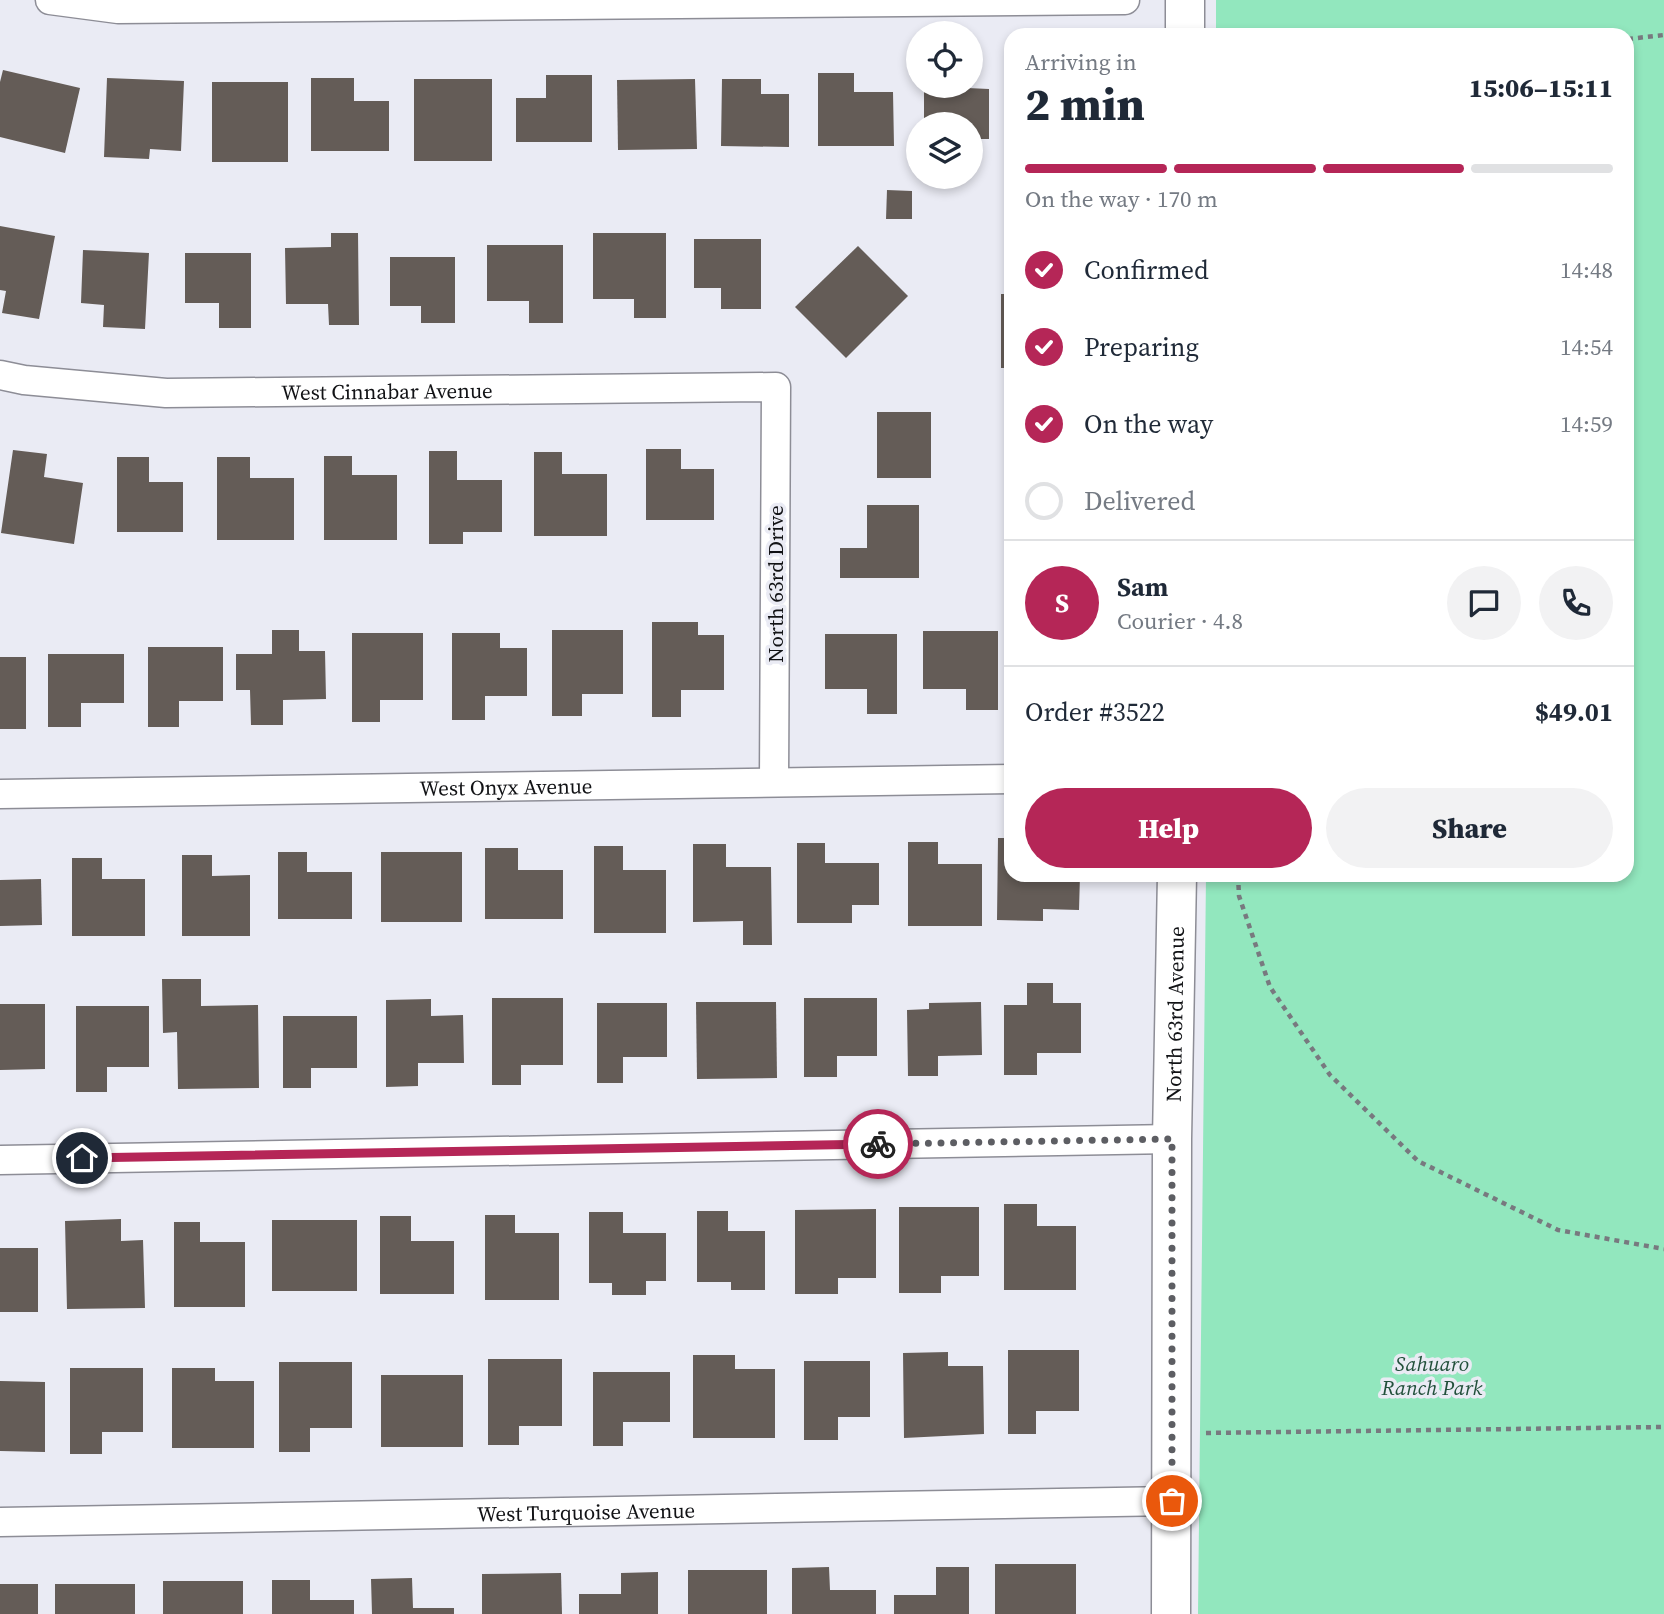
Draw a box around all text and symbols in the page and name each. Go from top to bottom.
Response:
map controls [906,21,983,189]
button: locate [906,21,983,98]
text: Arriving in [1025,46,1137,78]
text: 15:06–15:11 [1469,70,1613,106]
text: 2 min [1025,72,1145,135]
button: layers [906,112,983,189]
text: On the way · 170 m [1025,183,1218,215]
icon: check [1025,251,1063,289]
text: Confirmed [1084,252,1209,288]
text: 14:48 [1560,254,1613,286]
icon: check [1025,328,1063,366]
text: Preparing [1084,329,1199,365]
text: 14:54 [1560,331,1613,363]
street label: West Cinnabar Avenue [281,375,493,406]
icon: check [1025,405,1063,443]
text: On the way [1084,406,1213,442]
text: 14:59 [1560,408,1613,440]
text: Delivered [1084,483,1195,519]
street label: North 63rd Drive [761,505,790,663]
button: chat [1447,566,1521,640]
button: phone [1539,566,1613,640]
text: Sam [1117,569,1168,605]
text: S [1055,585,1069,621]
text: Courier · 4.8 [1117,605,1243,637]
text: Order #3522 [1025,694,1165,730]
text: $49.01 [1535,694,1613,730]
street label: West Onyx Avenue [419,771,593,802]
button: Help [1025,788,1312,868]
button: Share [1326,788,1613,868]
street label: North 63rd Avenue [1158,926,1191,1102]
courier [843,1109,913,1179]
icon: bike [859,1125,897,1163]
pin [52,1128,112,1188]
icon: home [63,1139,101,1177]
park label: Sahuaro Ranch Park [1380,1349,1483,1402]
pin [1142,1471,1202,1531]
icon: bag [1153,1482,1191,1520]
street label: West Turquoise Avenue [476,1495,695,1528]

